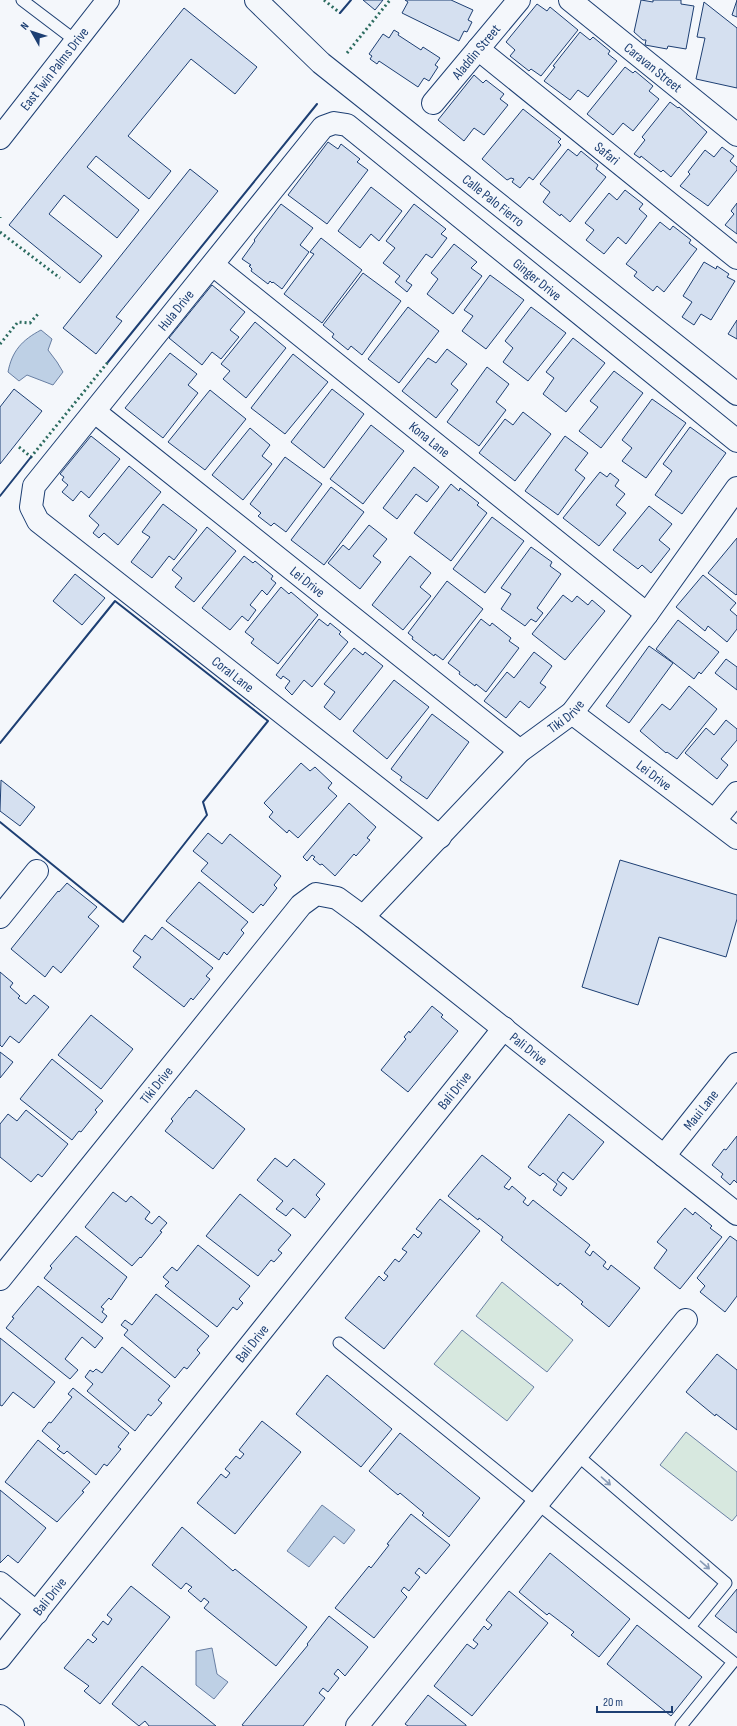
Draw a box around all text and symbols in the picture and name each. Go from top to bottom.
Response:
north arrow [12,12,52,52]
text: N [18,20,32,32]
street label: Aladdin Street [448,21,504,84]
street label: East Twin Palms Drive [17,24,92,114]
street label: Caravan Street [621,39,685,96]
street label: Safari [591,138,623,169]
street label: Calle Palo Fierro [459,171,528,231]
street label: Ginger Drive [509,255,565,304]
street label: Hula Drive [154,287,198,334]
street label: Kona Lane [405,418,453,461]
street label: Lei Drive [286,563,328,601]
street label: Coral Lane [208,653,257,696]
street label: Tiki Drive [544,697,588,737]
street label: Lei Drive [633,757,675,794]
street label: Pali Drive [506,1029,551,1069]
street label: Tiki Drive [136,1063,177,1107]
street label: Bali Drive [434,1068,475,1113]
street label: Maui Lane [680,1087,722,1134]
street label: Bali Drive [232,1321,272,1366]
one-way arrow [601,1476,612,1485]
one-way arrow [700,1561,710,1570]
street label: Bali Drive [29,1574,70,1619]
scale bar [597,1688,672,1714]
text: 20 m [603,1695,623,1710]

